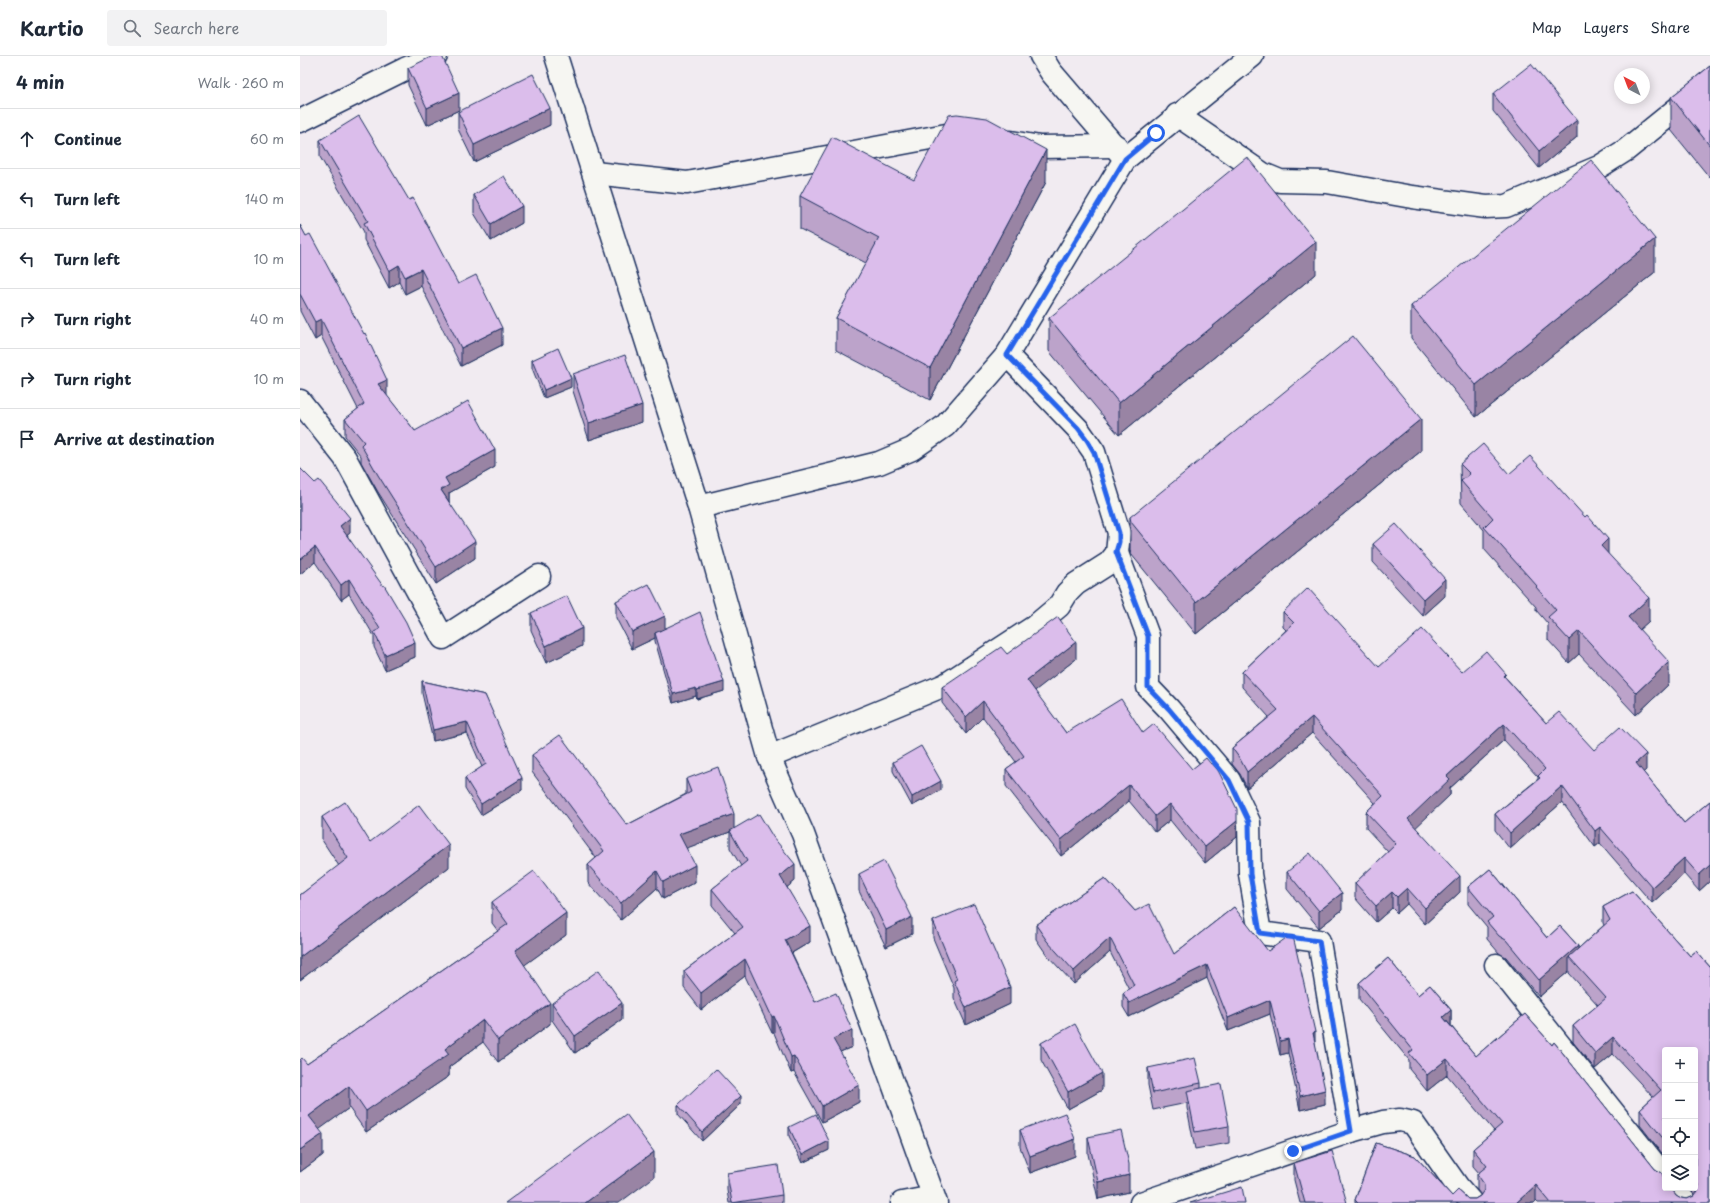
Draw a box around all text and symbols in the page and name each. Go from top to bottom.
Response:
search box [107,10,387,46]
text: Kartio [20,14,83,42]
text: Search here [153,16,239,39]
icon: search [121,17,143,39]
text: Map [1532,17,1562,38]
text: Layers [1584,17,1629,38]
text: Share [1651,17,1690,38]
north arrow [1614,68,1650,104]
text: 4 min [16,69,64,95]
text: Walk · 260 m [198,73,284,92]
route start [1147,124,1165,142]
text: Continue [54,127,122,150]
icon: ahead [16,128,38,150]
text: 60 m [250,129,284,148]
text: Turn left [54,187,120,210]
icon: left [16,188,38,210]
text: 140 m [245,189,284,208]
text: Turn left [54,247,120,270]
icon: left [16,248,38,270]
text: 10 m [254,249,284,268]
text: Turn right [54,307,131,330]
icon: right [16,308,38,330]
text: 40 m [250,309,284,328]
text: Turn right [54,367,131,390]
icon: right [16,368,38,390]
text: 10 m [254,369,284,388]
text: Arrive at destination [54,427,215,450]
icon: arrive [16,428,38,450]
map controls [1662,1047,1698,1191]
button: + [1662,1047,1698,1083]
button: − [1662,1083,1698,1119]
button: locate [1662,1119,1698,1155]
route end [1284,1142,1302,1160]
button: layers [1662,1155,1698,1191]

